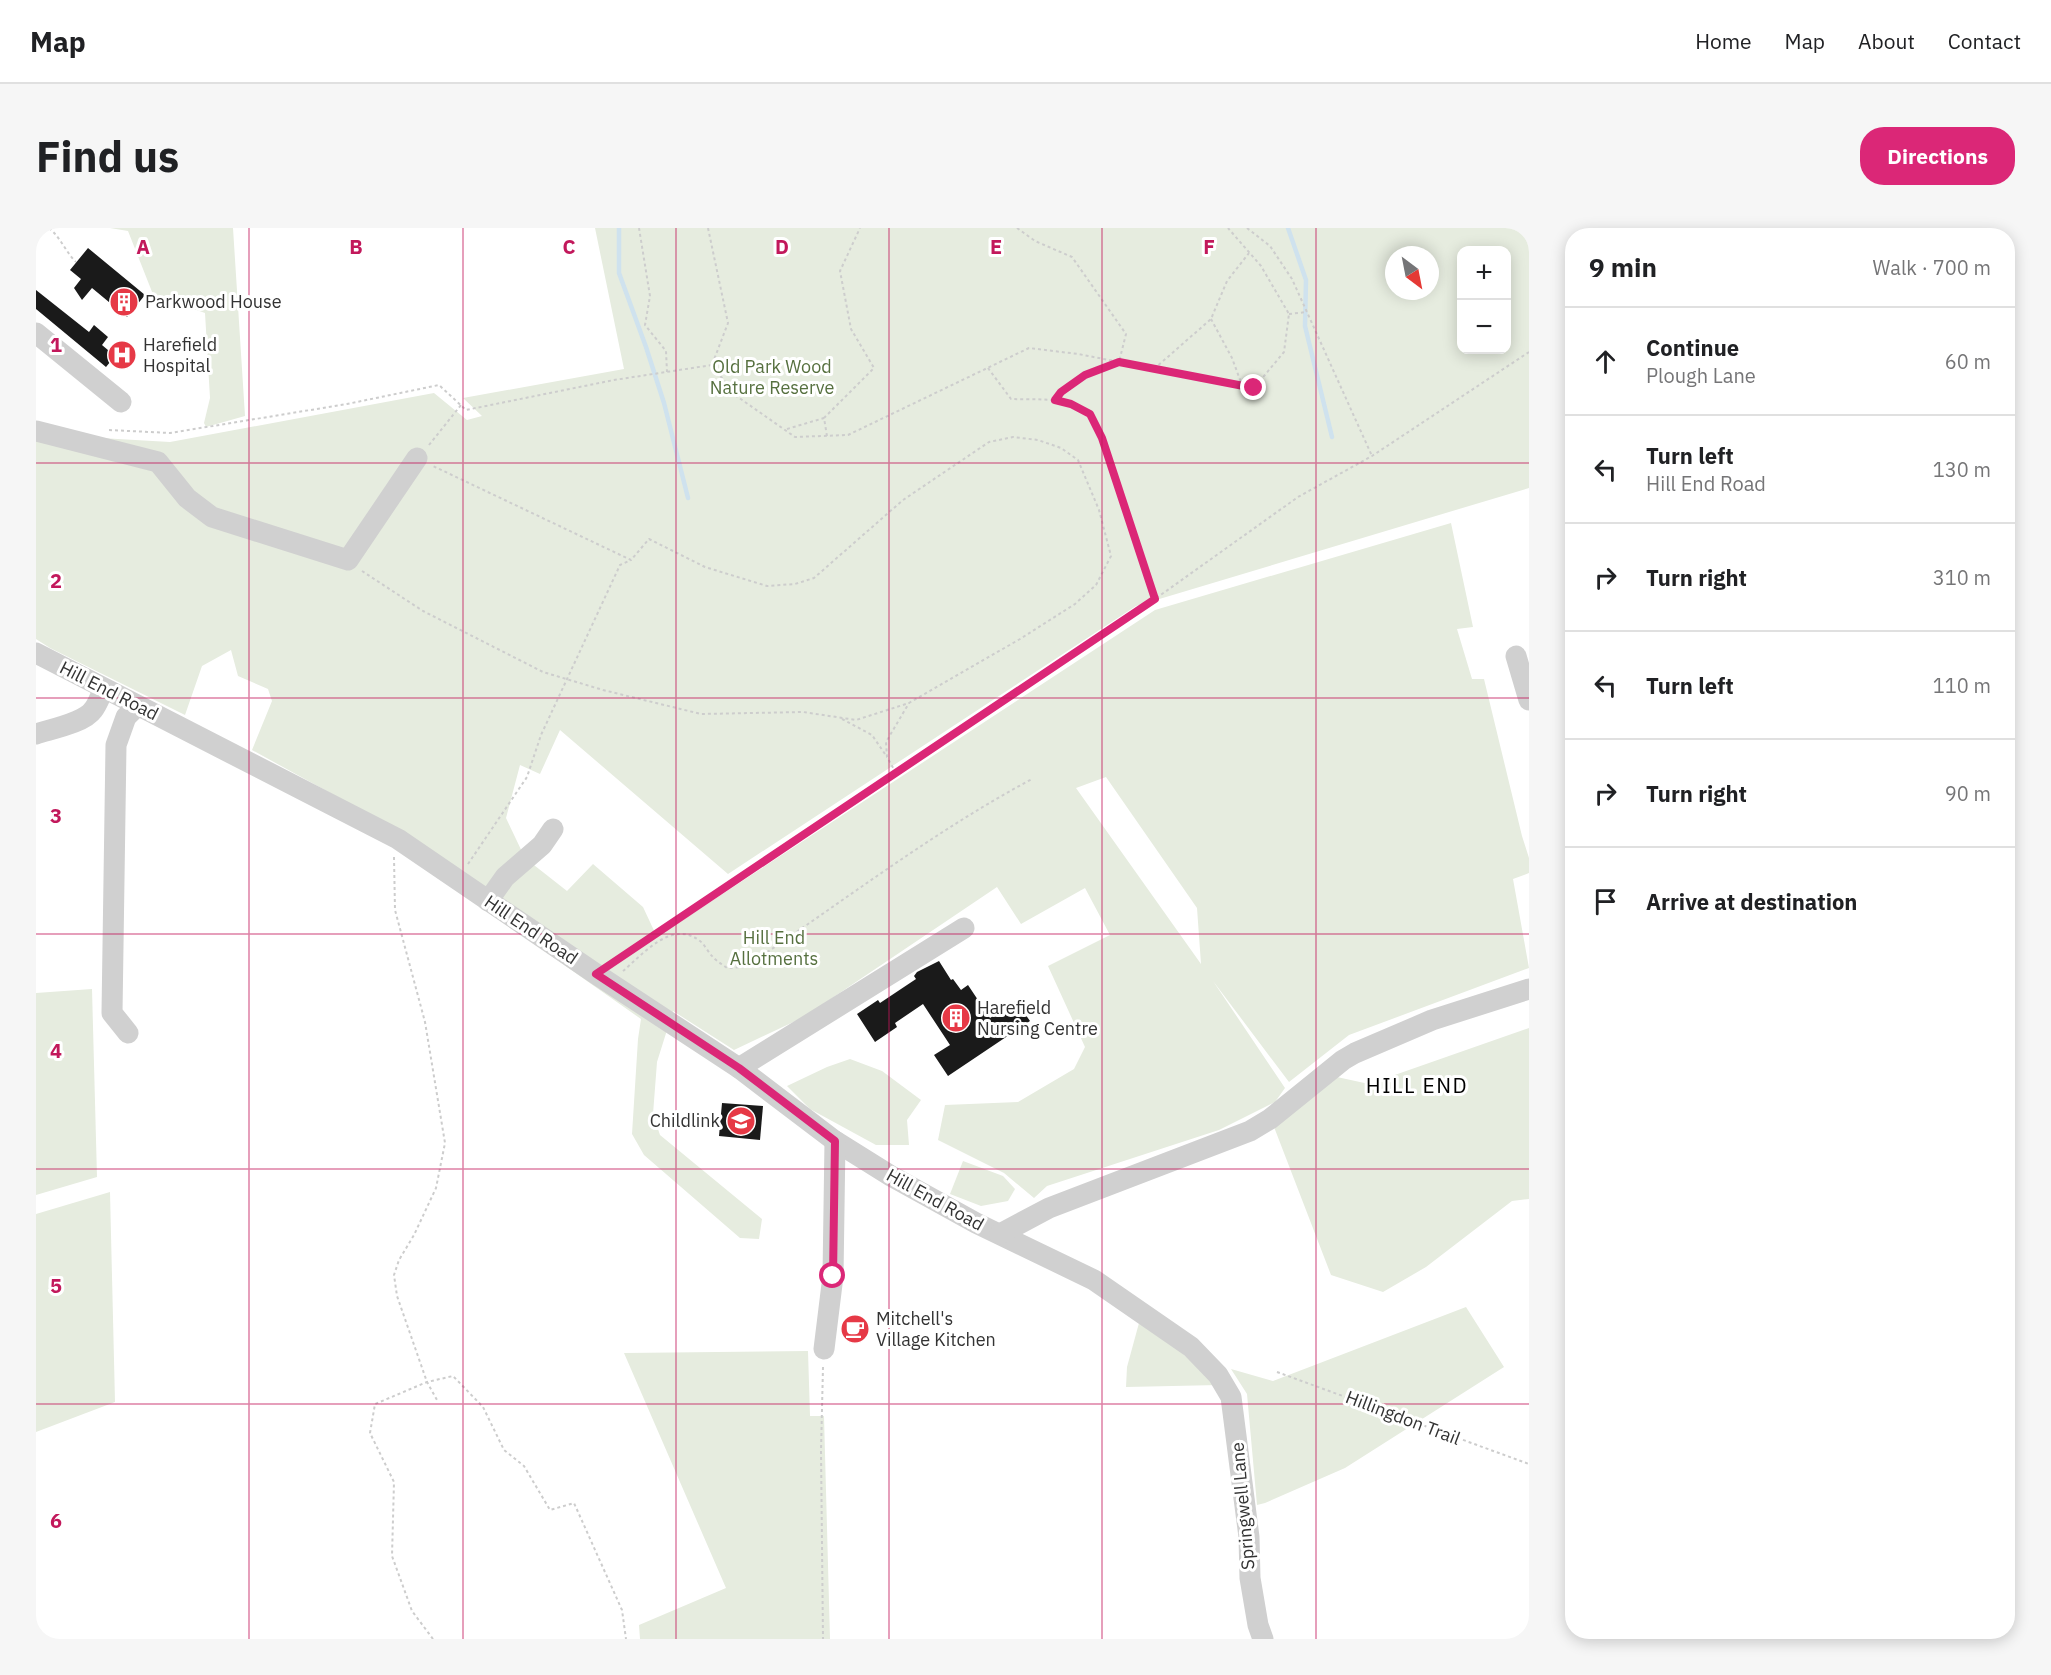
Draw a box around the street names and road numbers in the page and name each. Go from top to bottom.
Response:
street label: Hill End Road [56,656,163,725]
street label: Hill End Road [480,890,582,969]
street label: Hill End Road [882,1163,988,1236]
street label: Hillingdon Trail [1343,1385,1464,1450]
street label: Springwell Lane [1225,1441,1260,1571]

